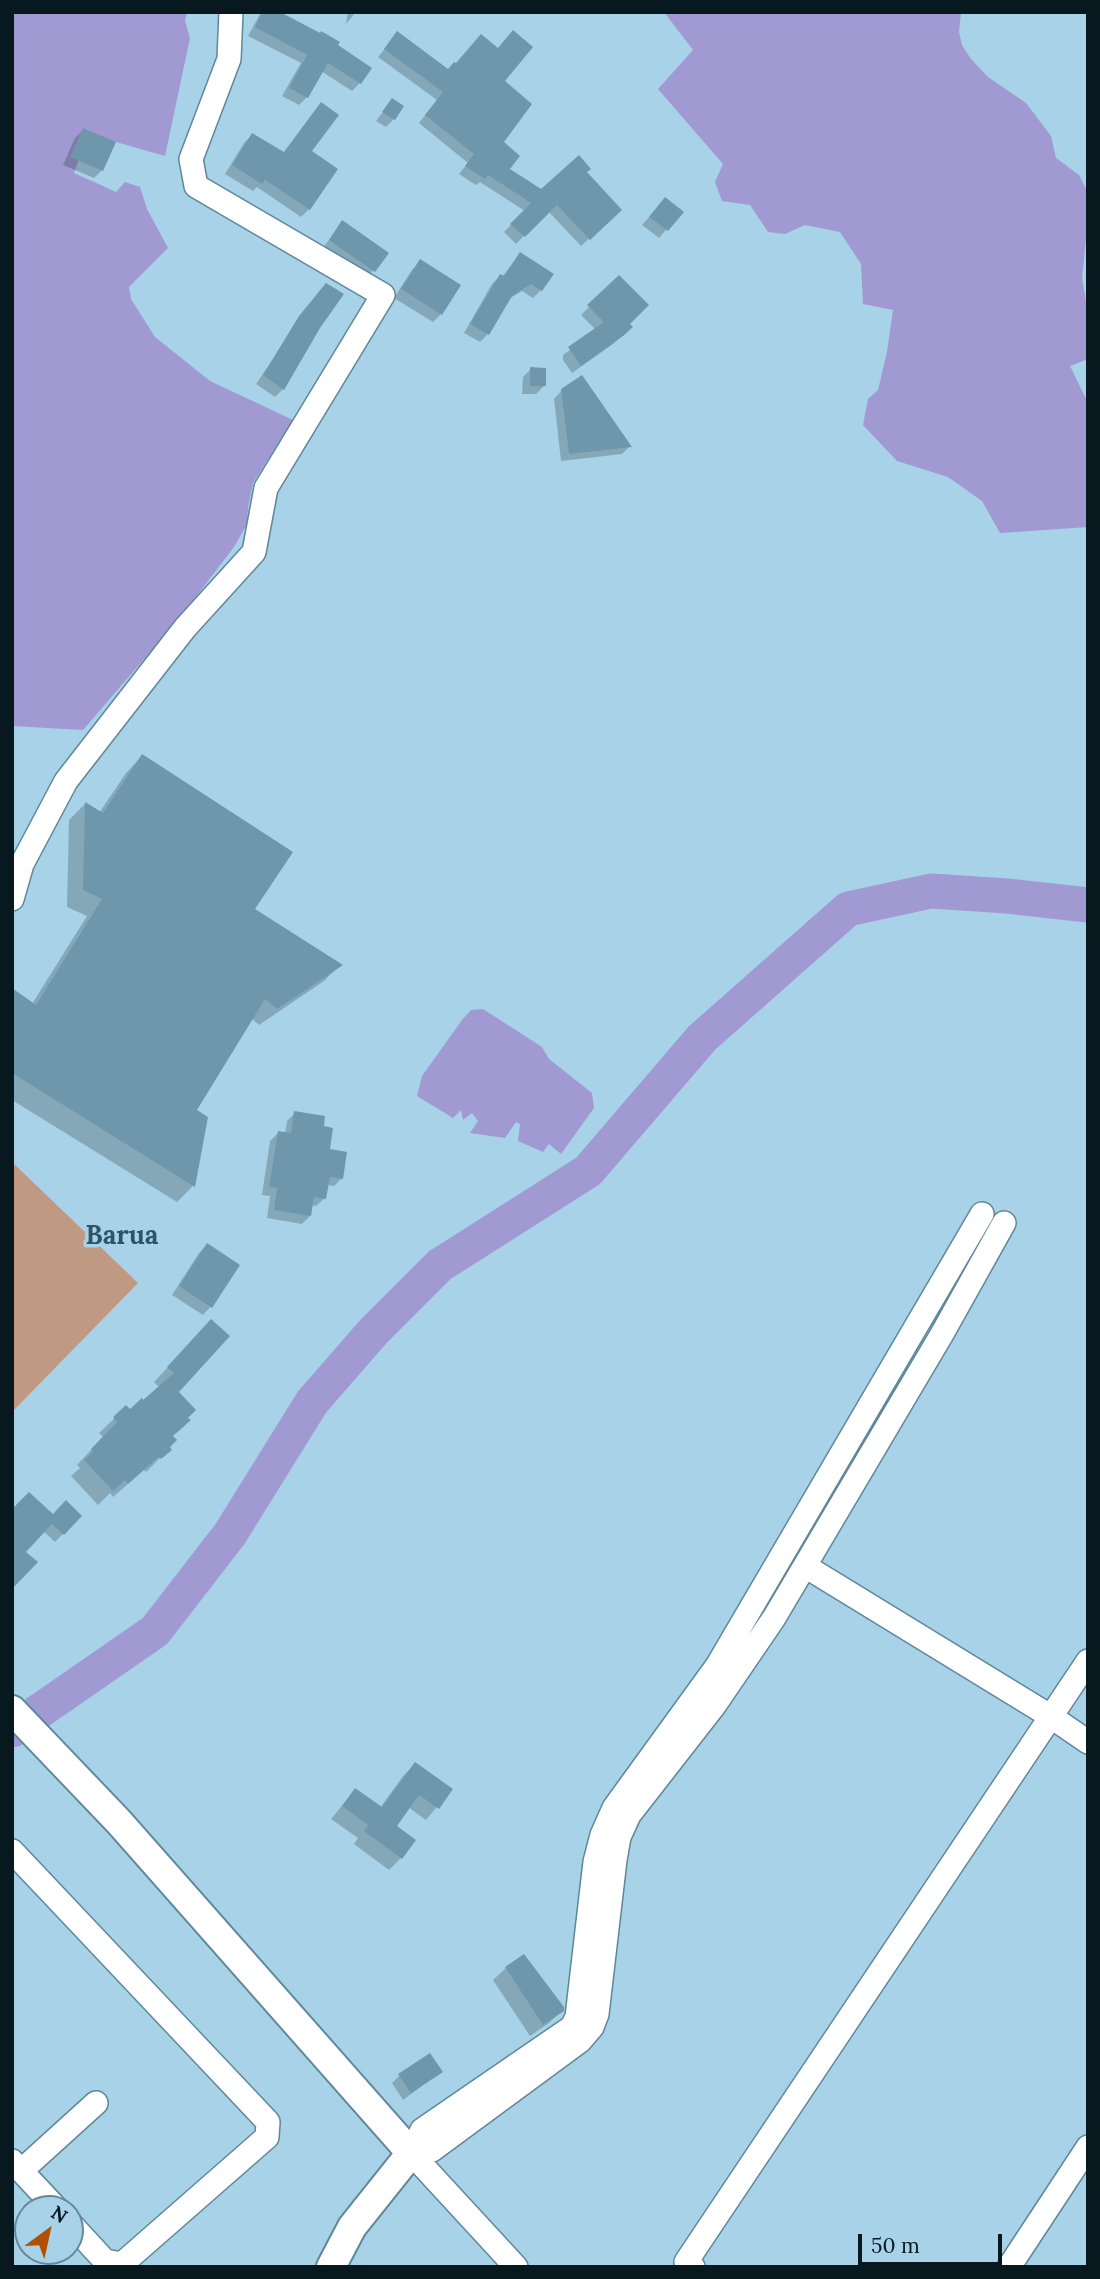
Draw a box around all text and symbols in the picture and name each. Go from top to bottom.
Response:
district label: Barua [86,1221,158,1253]
north arrow [14,2195,84,2265]
text: N [47,2200,72,2228]
scale bar [862,2220,1006,2264]
text: 50 m [871,2232,920,2259]

